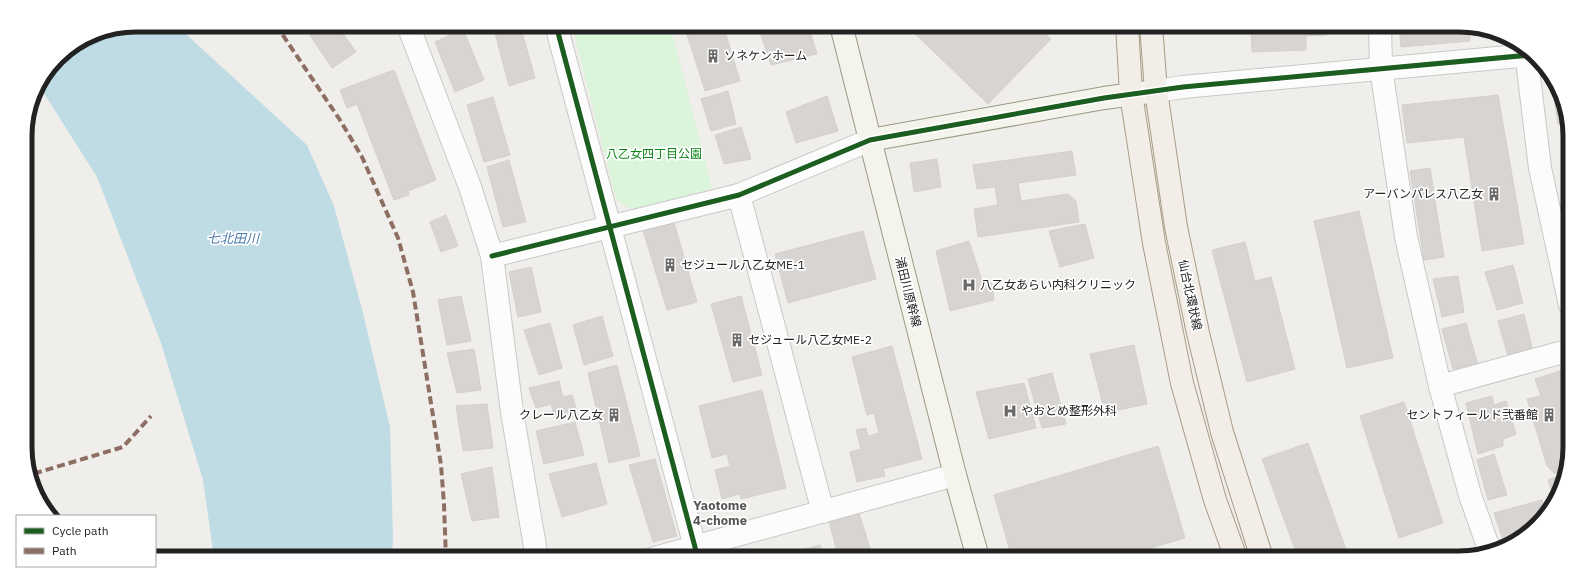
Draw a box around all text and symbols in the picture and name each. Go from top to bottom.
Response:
building icon: ソネケンホーム [705,48,721,64]
place label: ソネケンホーム [724,48,807,63]
park label: 八乙女四丁目公園 [606,146,702,161]
place label: アーバンパレス八乙女 [1363,186,1483,201]
building icon: アーバンパレス八乙女 [1486,186,1502,202]
water label: 七北田川 [207,230,261,247]
street label: 浦田川原幹線 [892,255,924,329]
building icon: セジュール八乙女ME-1 [662,257,678,273]
place label: セジュール八乙女ME-1 [681,257,805,272]
street label: 仙台北環状線 [1176,258,1205,332]
hospital icon: 八乙女あらい内科クリニック [961,277,977,293]
place label: 八乙女あらい内科クリニック [980,277,1136,292]
building icon: セジュール八乙女ME-2 [729,332,745,348]
place label: セジュール八乙女ME-2 [748,332,872,347]
hospital icon: やおとめ整形外科 [1002,403,1018,419]
place label: やおとめ整形外科 [1021,403,1117,418]
place label: クレール八乙女 [519,407,603,422]
building icon: クレール八乙女 [606,407,622,423]
place label: セントフィールド弐番館 [1406,407,1538,422]
building icon: セントフィールド弐番館 [1541,407,1557,423]
district label: Yaotome 4-chome [693,497,747,529]
legend [16,515,156,567]
text: Cycle path [52,523,109,538]
text: Path [52,543,77,558]

